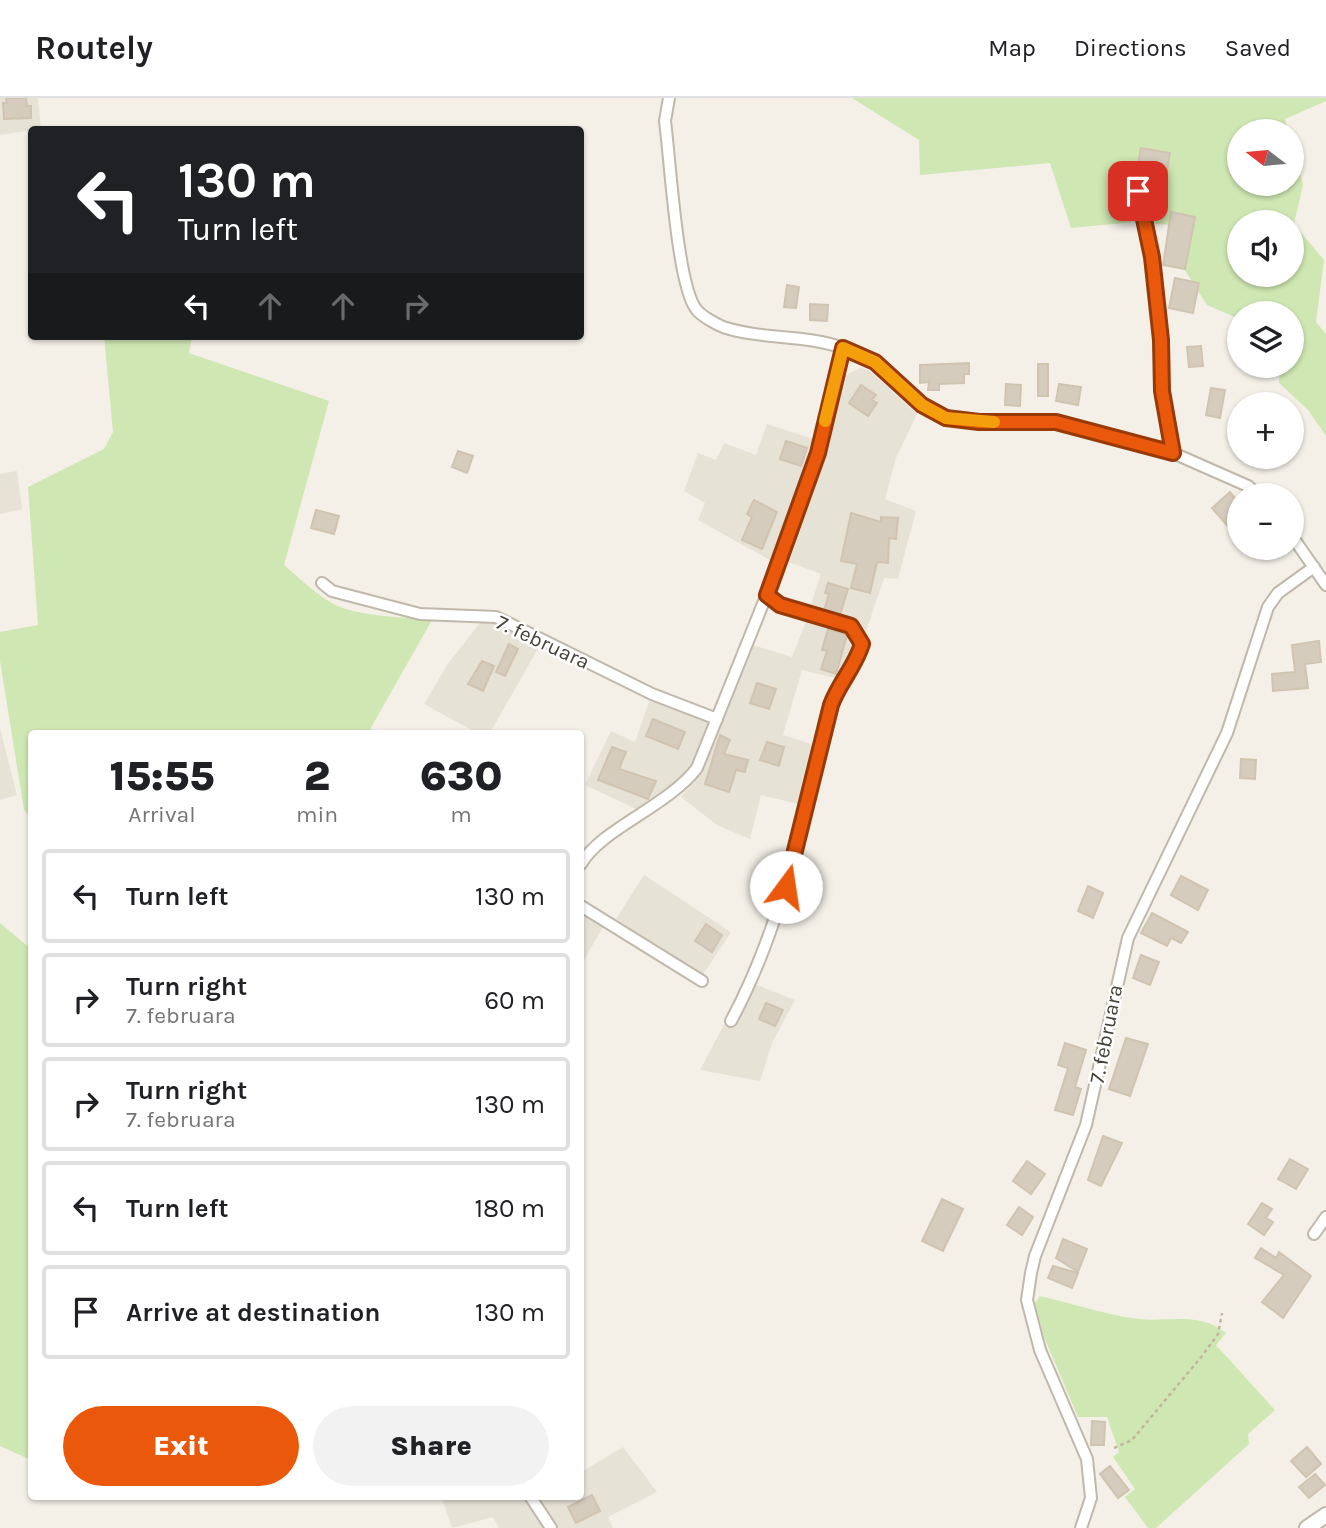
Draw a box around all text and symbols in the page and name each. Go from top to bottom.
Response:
text: Routely [35,29,153,67]
text: Map [988,34,1036,62]
text: Directions [1074,34,1187,62]
text: Saved [1225,34,1291,62]
north arrow [1227,119,1304,196]
map controls [1227,119,1304,560]
text: 130 m [178,152,316,209]
icon: left [63,154,154,245]
pin [1108,161,1168,221]
icon: arrive [1119,172,1157,210]
button: sound [1227,210,1304,287]
text: Turn left [178,211,298,248]
icon: left [178,287,216,325]
icon: ahead [251,287,289,325]
icon: ahead [324,287,362,325]
icon: right [397,287,435,325]
button: layers [1227,301,1304,378]
button: + [1227,392,1304,469]
button: − [1227,483,1304,560]
street label: 7. februara [493,610,593,674]
text: 15:55 [110,751,214,801]
text: 2 [304,751,330,801]
text: 630 [420,751,502,801]
text: Arrival [128,801,196,828]
text: min [296,801,338,828]
text: m [450,801,472,828]
position arrow [749,850,823,924]
icon: left [67,877,105,915]
text: Turn left [126,881,228,912]
text: 130 m [475,881,545,912]
text: Turn right [126,971,247,1002]
icon: right [67,981,105,1019]
street label: 7. februara [1085,983,1127,1085]
text: 60 m [484,985,545,1016]
text: 7. februara [126,1002,236,1029]
text: Turn right [126,1075,247,1106]
icon: right [67,1085,105,1123]
text: 130 m [475,1089,545,1120]
text: 7. februara [126,1106,236,1133]
icon: left [67,1189,105,1227]
text: Turn left [126,1193,228,1224]
text: 180 m [475,1193,545,1224]
icon: arrive [67,1293,105,1331]
text: Arrive at destination [126,1297,380,1328]
text: 130 m [475,1297,545,1328]
button: Exit [63,1406,299,1486]
button: Share [313,1406,549,1486]

